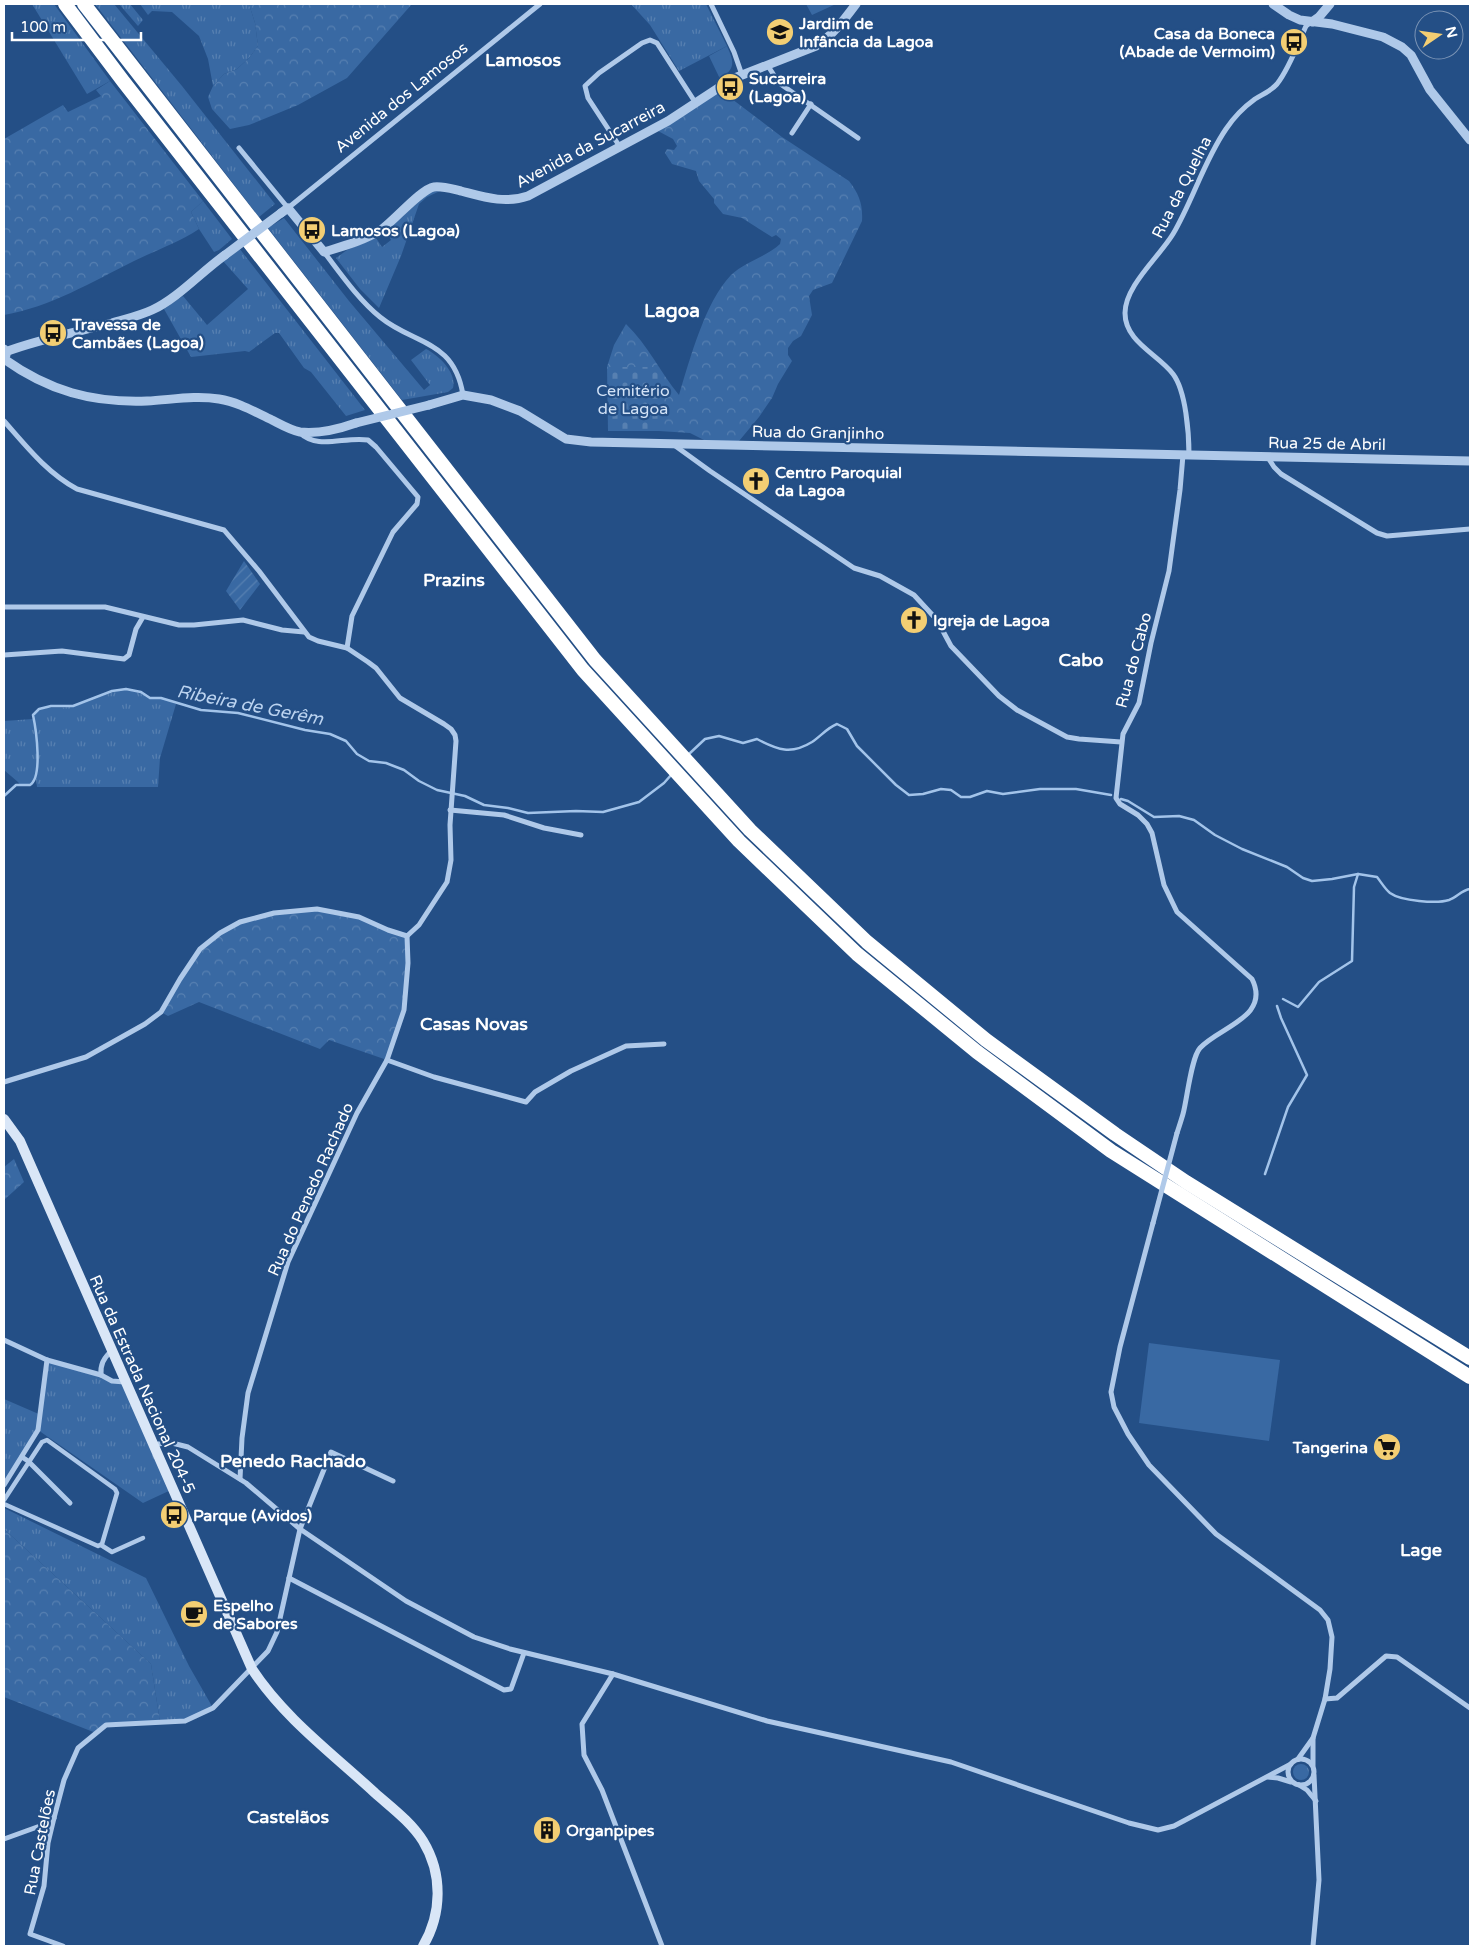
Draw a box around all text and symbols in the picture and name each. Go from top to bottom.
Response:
scale bar [12,10,141,42]
north arrow [1414,10,1464,60]
place label: Jardim de Infância da Lagoa [798,14,933,52]
school or university icon: Jardim de Infância da Lagoa [765,17,795,47]
text: 100 m [20,18,66,36]
place label: Casa da Boneca (Abade de Vermoim) [1119,24,1275,62]
text: N [1442,25,1461,40]
bus stop icon: Casa da Boneca (Abade de Vermoim) [1279,27,1309,57]
street label: Avenida dos Lamosos [331,38,472,158]
district label: Lamosos [485,49,561,71]
place label: Sucarreira (Lagoa) [749,69,826,107]
bus stop icon: Sucarreira (Lagoa) [715,72,745,102]
street label: Avenida da Sucarreira [512,97,669,193]
street label: Rua da Quelha [1148,133,1216,242]
bus stop icon: Lamosos (Lagoa) [297,215,327,245]
place label: Lamosos (Lagoa) [331,221,460,241]
district label: Lagoa [644,300,700,323]
place label: Travessa de Cambães (Lagoa) [71,315,204,353]
bus stop icon: Travessa de Cambães (Lagoa) [38,318,68,348]
park label: Cemitério de Lagoa [596,381,670,419]
street label: Rua do Granjinho [752,422,884,444]
street label: Rua 25 de Abril [1268,433,1386,455]
place label: Centro Paroquial da Lagoa [775,463,902,501]
church icon: Centro Paroquial da Lagoa [741,466,771,496]
district label: Prazins [423,569,485,591]
church icon: Igreja de Lagoa [899,605,929,635]
street label: Rua do Cabo [1112,610,1156,710]
place label: Igreja de Lagoa [933,611,1050,631]
district label: Cabo [1059,649,1104,671]
water label: Ribeira de Gerêm [175,680,325,730]
district label: Casas Novas [420,1013,528,1035]
street label: Rua do Penedo Rachado [264,1099,358,1279]
street label: Rua da Estrada Nacional 204-5 [85,1272,200,1497]
supermarket icon: Tangerina [1372,1432,1402,1462]
place label: Tangerina [1292,1438,1368,1458]
district label: Penedo Rachado [220,1450,366,1472]
bus stop icon: Parque (Avidos) [159,1500,189,1530]
place label: Parque (Avidos) [193,1506,312,1526]
district label: Lage [1400,1539,1442,1561]
place label: Espelho de Sabores [213,1596,298,1634]
cafe icon: Espelho de Sabores [179,1599,209,1629]
street label: Rua Castelões [20,1788,60,1897]
district label: Castelãos [247,1806,330,1828]
building icon: Organpipes [532,1815,562,1845]
place label: Organpipes [566,1821,655,1841]

